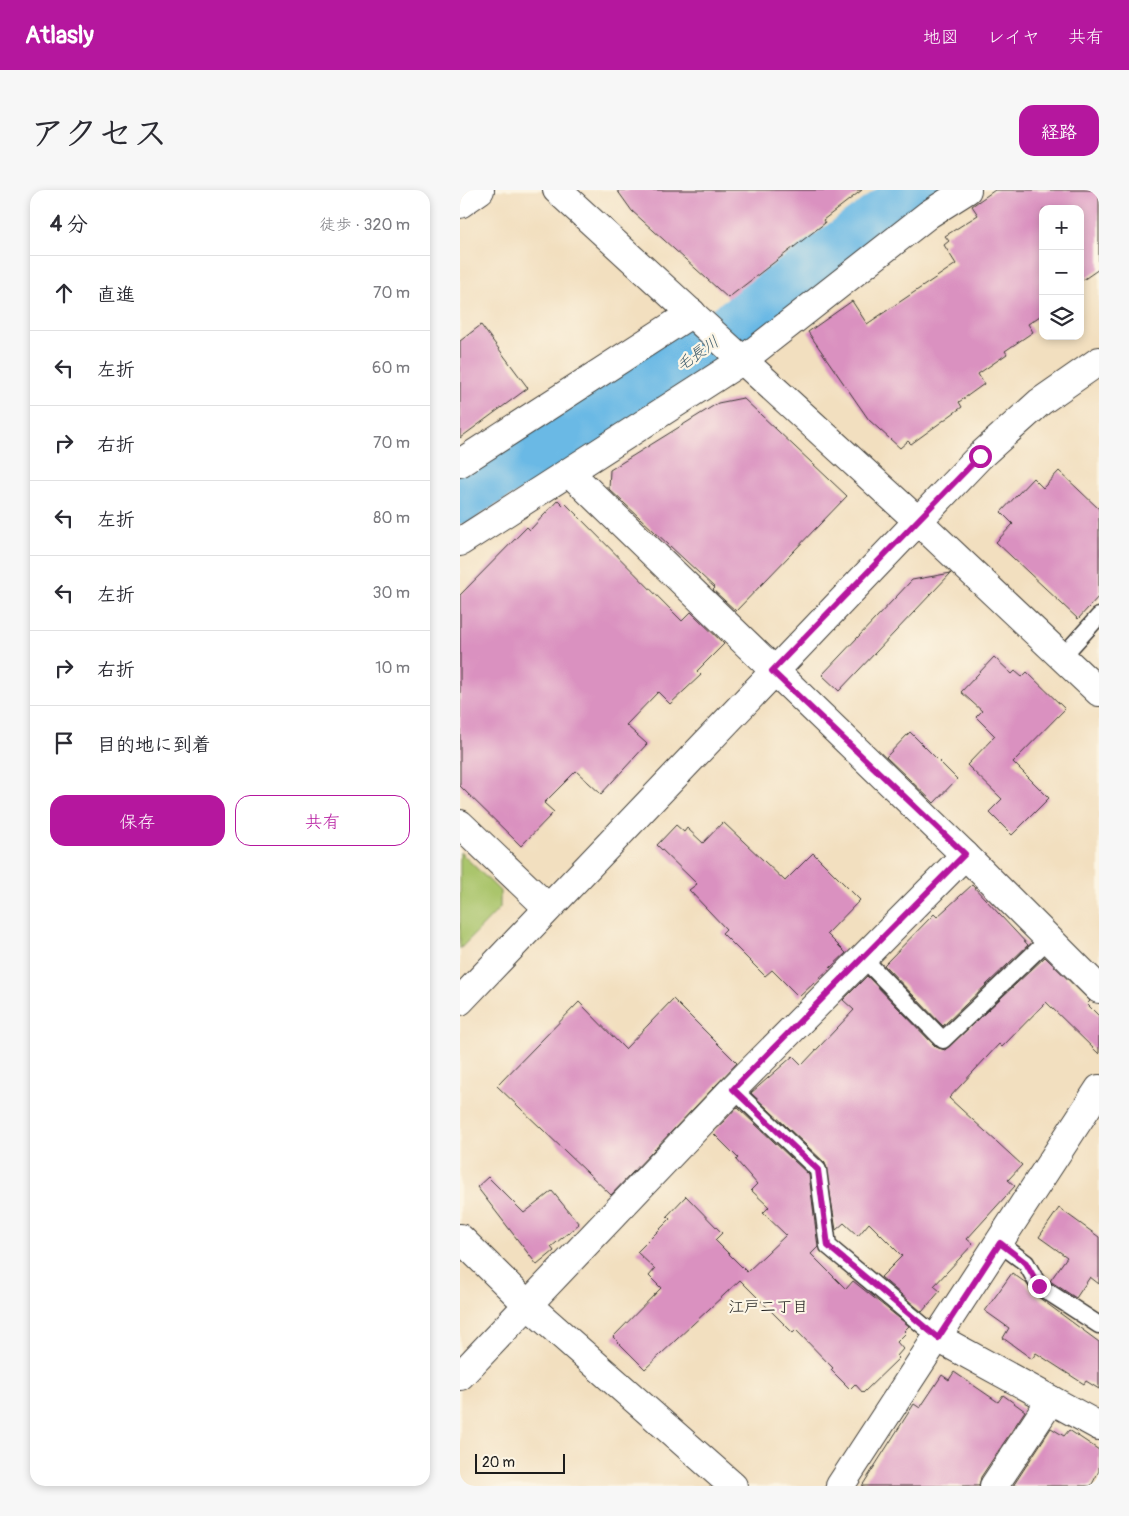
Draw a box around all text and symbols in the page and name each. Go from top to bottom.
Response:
text: Atlasly [25,21,94,50]
text: 地図 [923,26,959,49]
text: レイヤ [987,26,1040,49]
text: 共有 [1068,26,1104,49]
button: 経路 [1019,105,1099,156]
text: アクセス [30,112,168,156]
map controls [1039,205,1084,340]
button: + [1039,205,1084,250]
text: 4 分 [50,211,88,238]
text: 徒歩 · 320 m [319,215,410,235]
button: − [1039,250,1084,295]
icon: ahead [50,279,78,307]
text: 直進 [97,283,135,307]
text: 70 m [373,283,410,303]
button: layers [1039,295,1084,340]
water label: 毛長川 [672,332,723,376]
icon: left [50,354,78,382]
text: 左折 [97,358,135,382]
text: 60 m [372,358,410,378]
icon: right [50,429,78,457]
text: 右折 [97,433,135,457]
text: 70 m [373,433,410,453]
route start [969,445,992,468]
icon: left [50,504,78,532]
text: 左折 [97,508,135,532]
text: 80 m [373,508,410,528]
icon: left [50,579,78,607]
text: 左折 [97,583,135,607]
text: 30 m [372,583,410,603]
icon: right [50,654,78,682]
text: 右折 [97,658,135,682]
text: 10 m [375,658,410,678]
icon: arrive [50,729,78,757]
text: 目的地に到着 [97,733,211,757]
button: 保存 [50,795,225,846]
button: 共有 [235,795,410,846]
route end [1028,1275,1051,1298]
district label: 江戸二丁目 [728,1297,808,1317]
scale bar [475,1451,565,1474]
text: 20 m [482,1454,515,1471]

